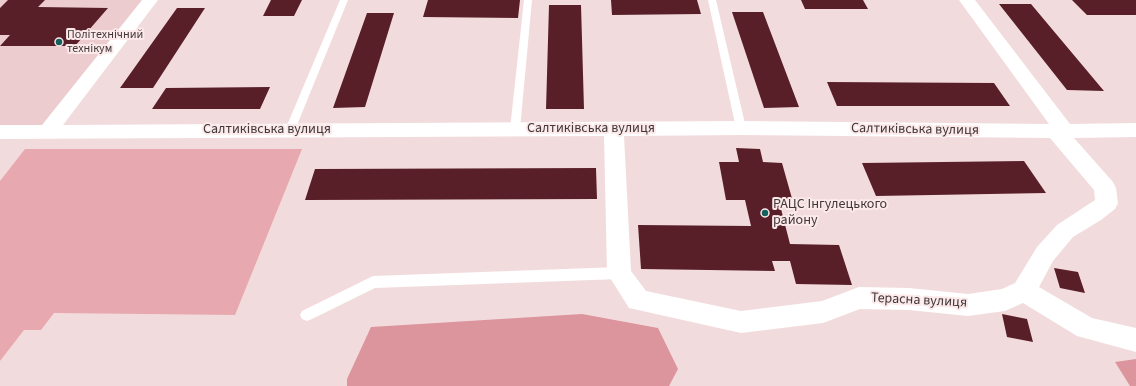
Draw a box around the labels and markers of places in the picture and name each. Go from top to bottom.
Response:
place label: Політехнічний технікум [67,28,143,56]
marker: Політехнічний технікум [54,37,64,47]
place label: РАЦС Інгулецького району [773,197,887,230]
marker: РАЦС Інгулецького району [760,208,770,218]

